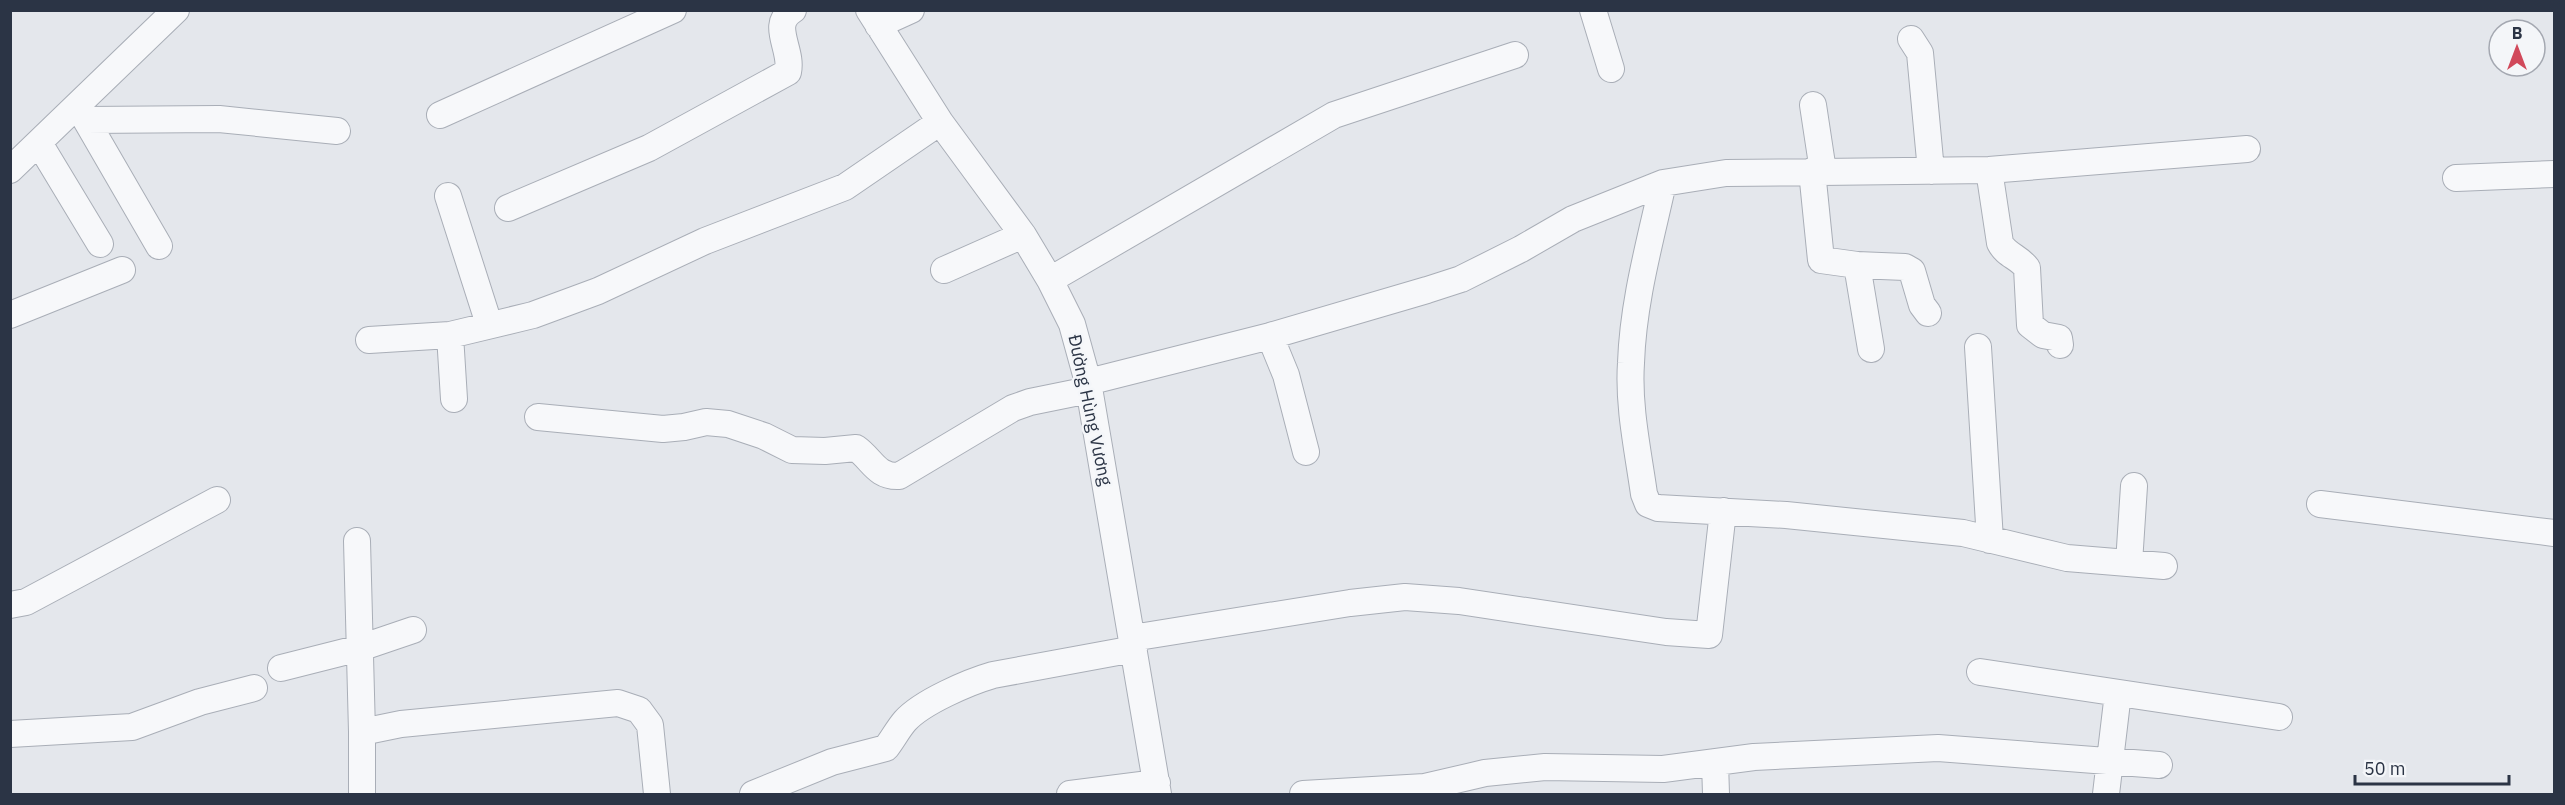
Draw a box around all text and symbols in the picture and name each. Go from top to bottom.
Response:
north arrow [2487,18,2547,78]
text: B [2512,23,2523,43]
street label: Đường Hùng Vương [1063,332,1118,488]
scale bar [2355,748,2510,786]
text: 50 m [2364,757,2406,780]

